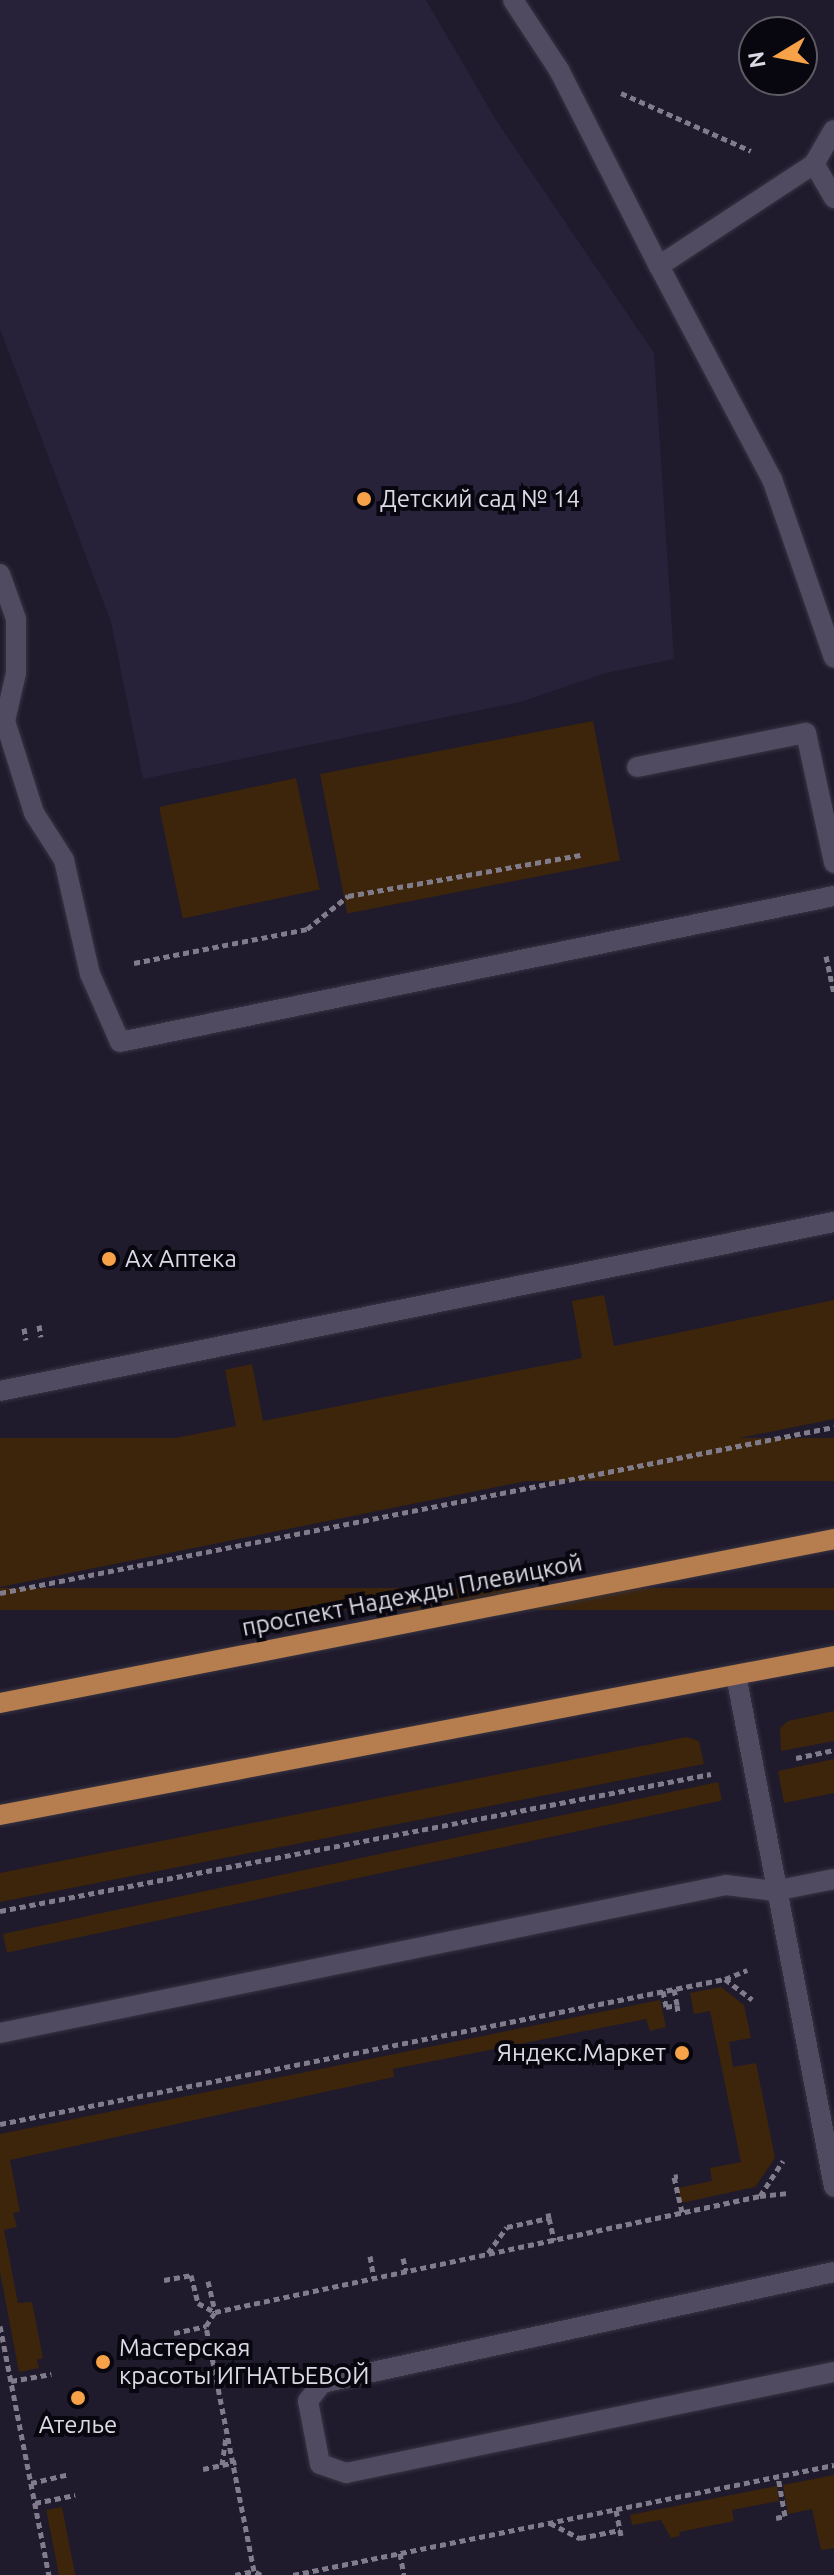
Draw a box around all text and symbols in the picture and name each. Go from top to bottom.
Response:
north arrow [738,16,818,96]
text: N [742,50,770,70]
place label: Детский сад № 14 [380,485,580,513]
marker: Детский сад № 14 [355,490,373,508]
place label: Ах Аптека [125,1245,237,1273]
marker: Ах Аптека [100,1250,118,1268]
street label: проспект Надежды Плевицкой [239,1548,585,1642]
place label: Яндекс.Маркет [497,2039,666,2067]
marker: Яндекс.Маркет [673,2044,691,2062]
place label: Мастерская красоты ИГНАТЬЕВОЙ [119,2334,369,2390]
marker: Мастерская красоты ИГНАТЬЕВОЙ [94,2353,112,2371]
marker: Ателье [69,2389,87,2407]
place label: Ателье [39,2411,117,2439]

